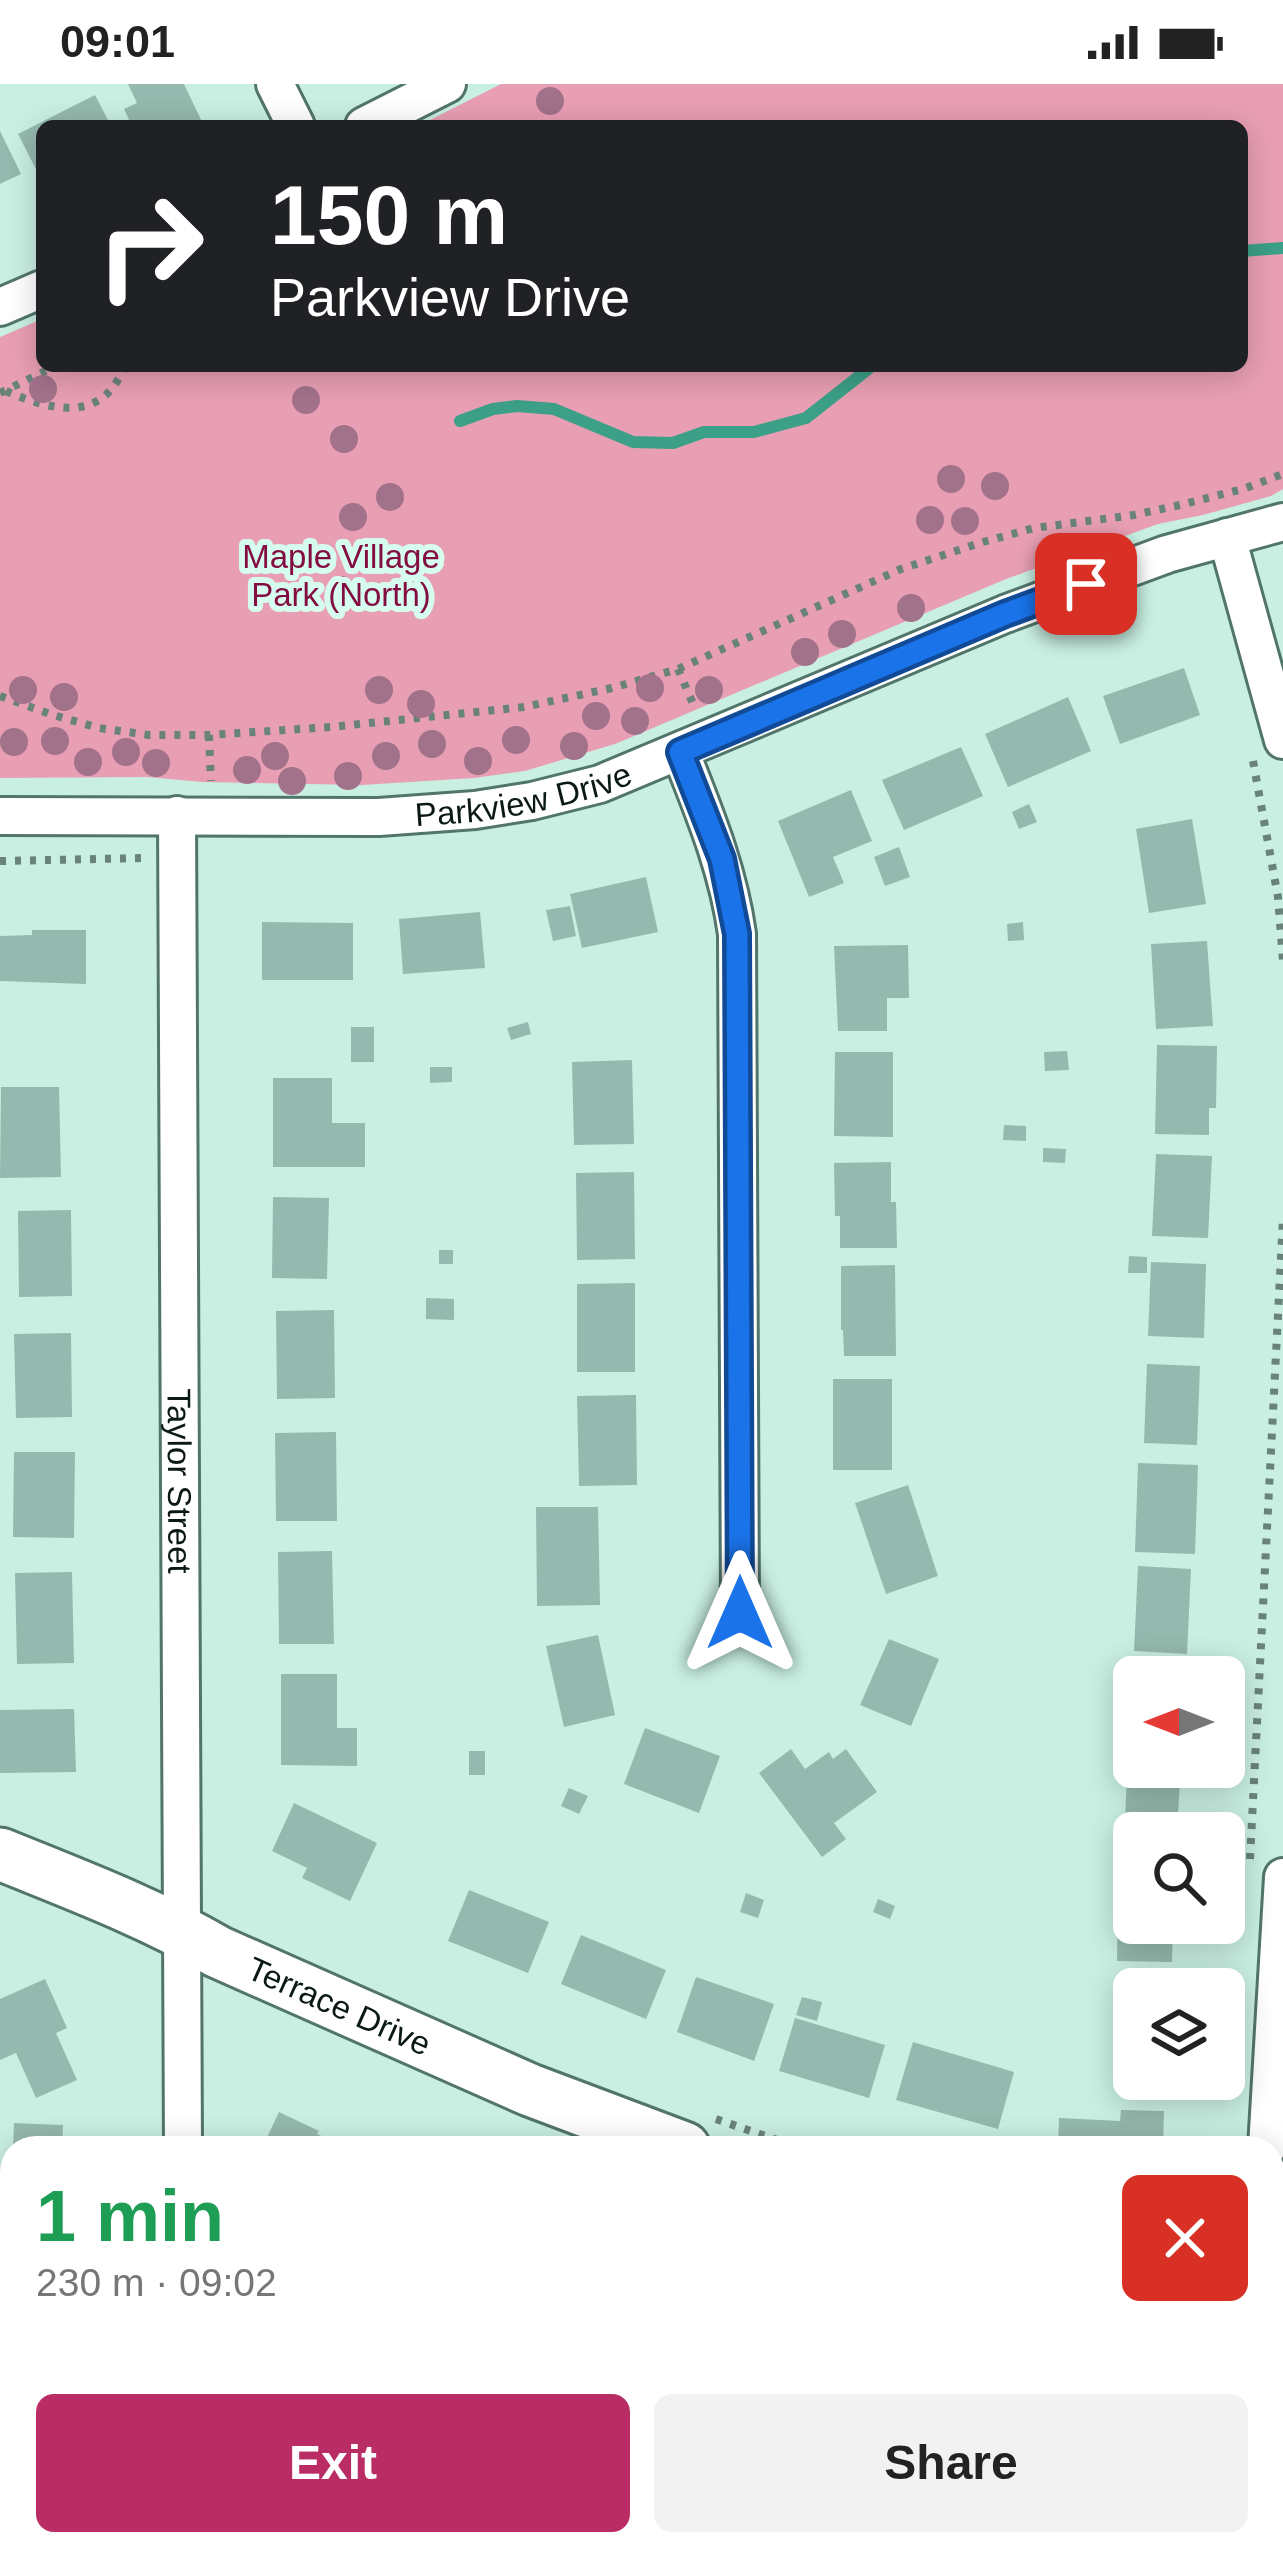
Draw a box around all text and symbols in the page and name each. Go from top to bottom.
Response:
text: 09:01 [60,16,175,67]
icon: right [72,168,228,324]
text: 150 m [270,168,508,262]
text: Parkview Drive [270,267,630,327]
pin [1035,533,1137,635]
park label: Maple Village Park (North) [242,538,440,613]
icon: arrive [1053,551,1119,617]
street label: Parkview Drive [413,755,637,833]
street label: Taylor Street [161,1388,199,1574]
position arrow [677,1550,803,1676]
north arrow [1113,1656,1245,1788]
map controls [1113,1656,1245,2100]
button: search [1113,1812,1245,1944]
street label: Terrace Drive [242,1949,437,2062]
button: layers [1113,1968,1245,2100]
button: close [1122,2175,1248,2301]
text: 1 min [36,2176,224,2256]
text: 230 m · 09:02 [36,2261,277,2304]
button: Exit [36,2394,630,2532]
button: Share [654,2394,1248,2532]

